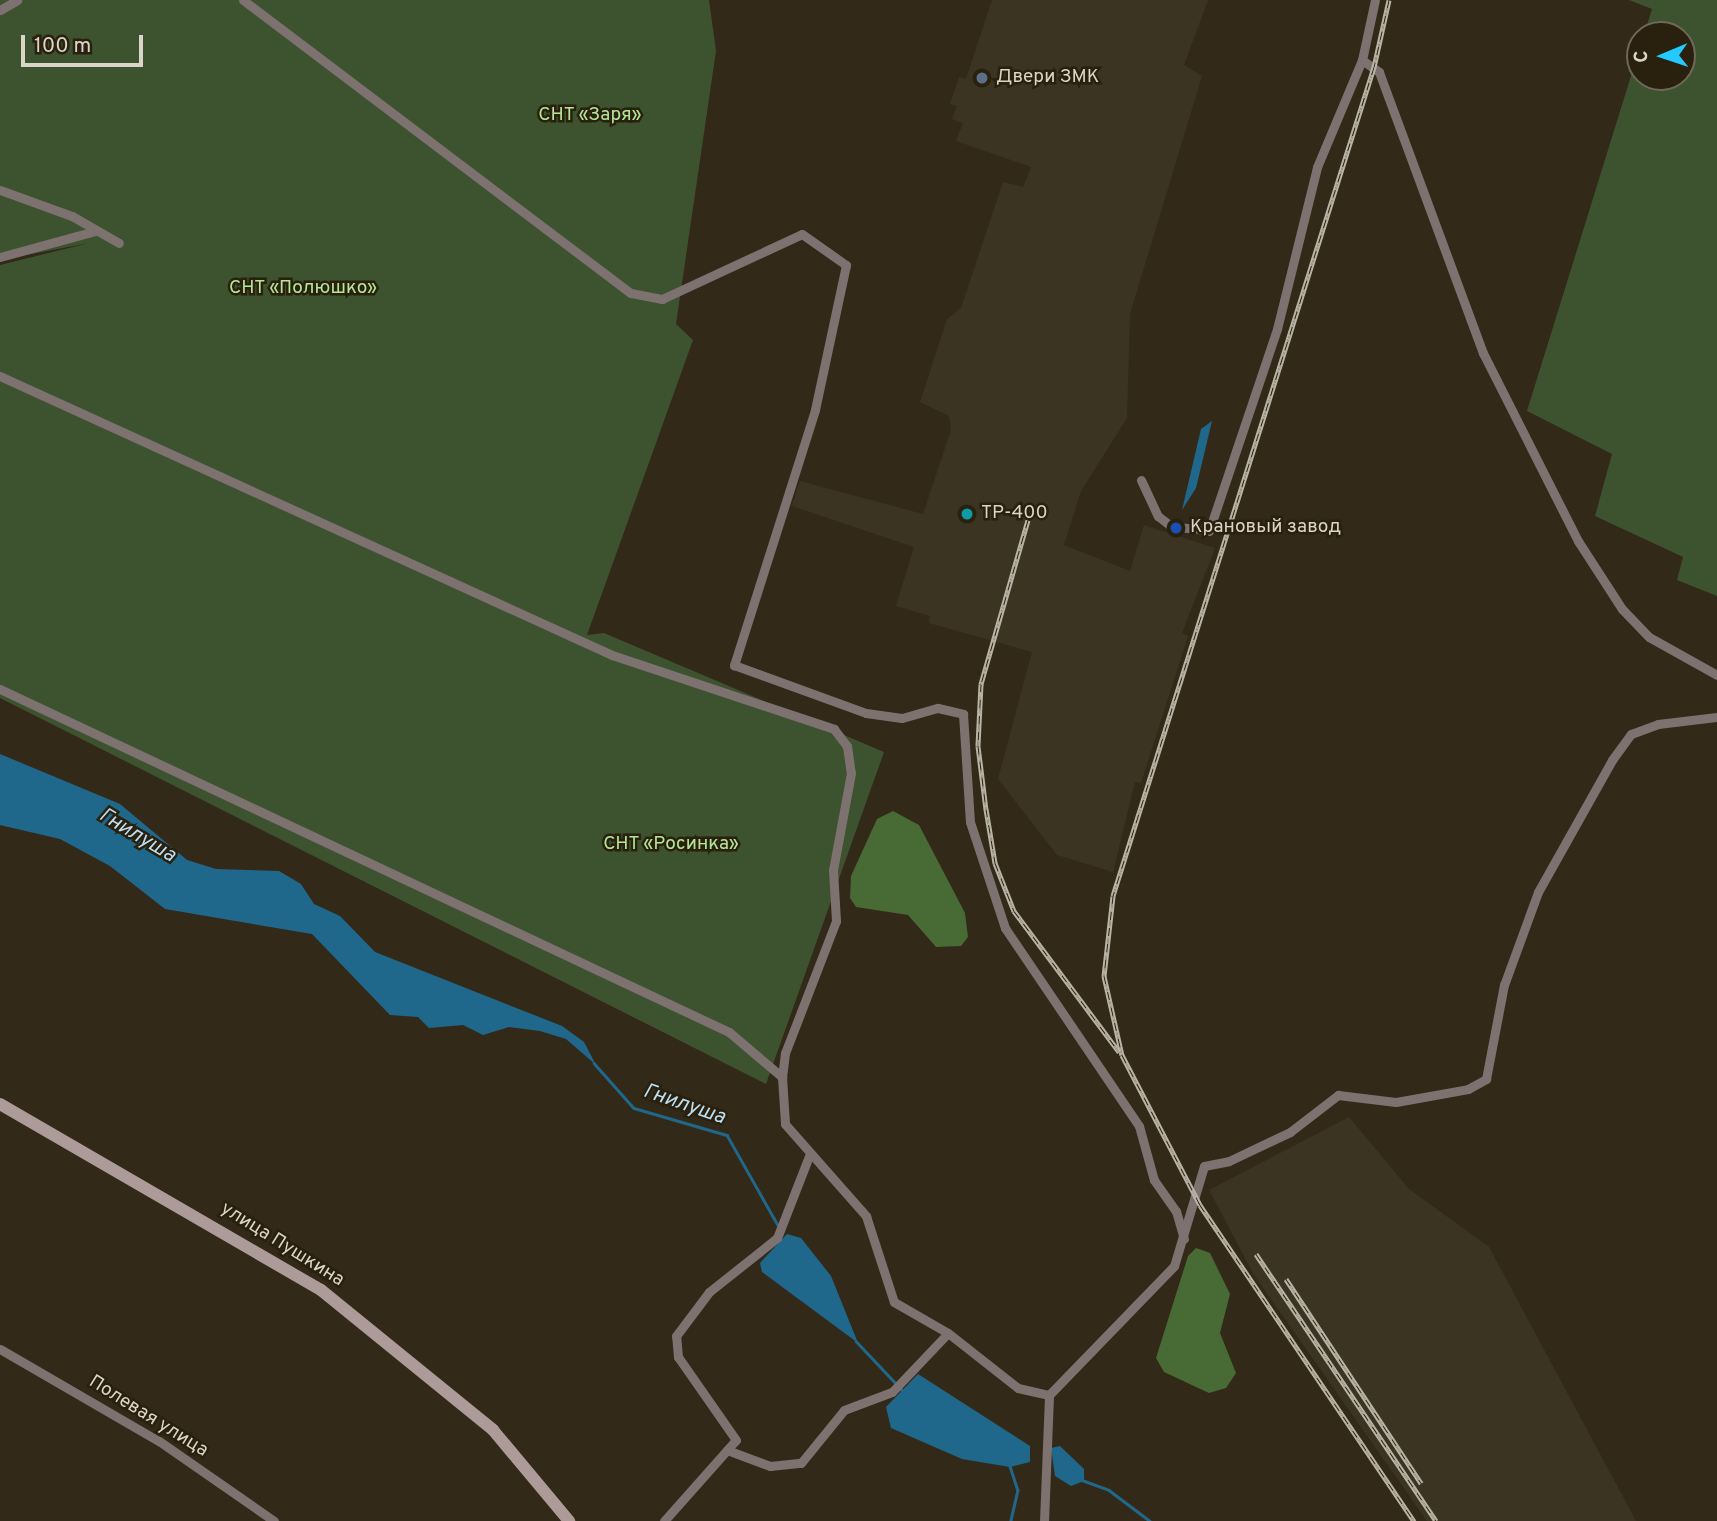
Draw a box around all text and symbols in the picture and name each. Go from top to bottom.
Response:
scale bar [24,21,147,65]
north arrow [1626,21,1696,91]
text: 100 m [34,33,91,60]
text: С [1630,50,1654,63]
place label: Двери ЗМК [996,67,1099,89]
marker: Двери ЗМК [974,70,990,86]
park label: СНТ «Заря» [538,105,642,127]
park label: СНТ «Полюшко» [229,278,377,300]
place label: ТР-400 [981,503,1048,525]
marker: ТР-400 [959,506,975,522]
place label: Крановый завод [1190,517,1341,539]
marker: Крановый завод [1168,520,1184,536]
water label: Гнилуша [94,803,180,869]
park label: СНТ «Росинка» [603,834,739,856]
water label: Гнилуша [640,1079,728,1131]
street label: улица Пушкина [216,1198,348,1292]
street label: Полевая улица [84,1371,212,1463]

